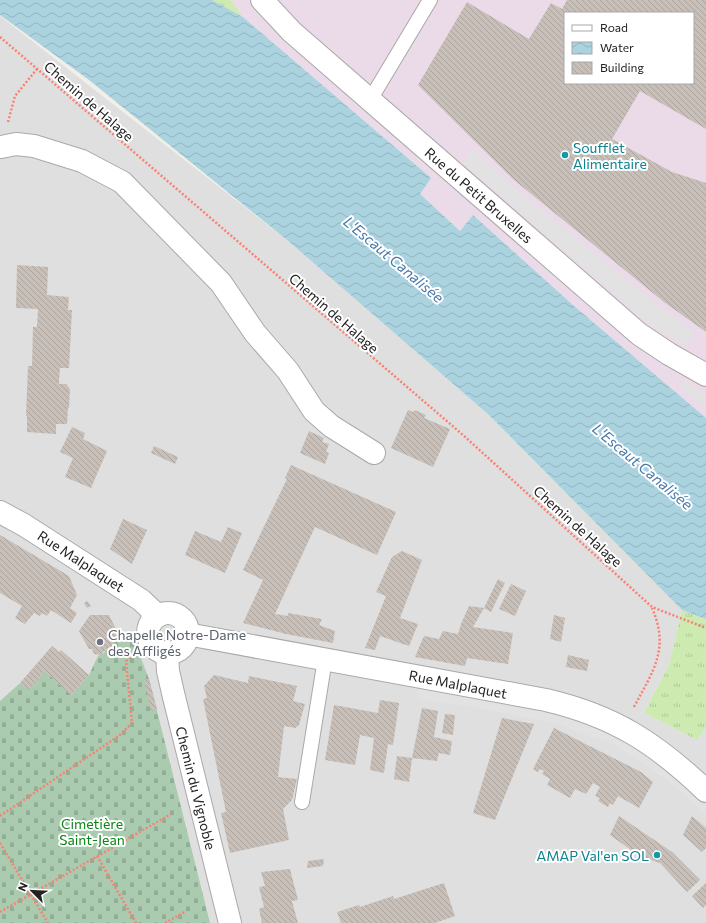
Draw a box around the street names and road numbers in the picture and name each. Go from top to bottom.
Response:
street label: Chemin de Halage [41,57,137,145]
street label: Rue du Petit Bruxelles [422,144,536,246]
street label: Chemin de Halage [286,269,382,357]
street label: Chemin de Halage [530,482,626,570]
street label: Rue Malplaquet [35,527,128,595]
street label: Rue Malplaquet [408,666,509,702]
street label: Chemin du Vignoble [172,725,220,851]

